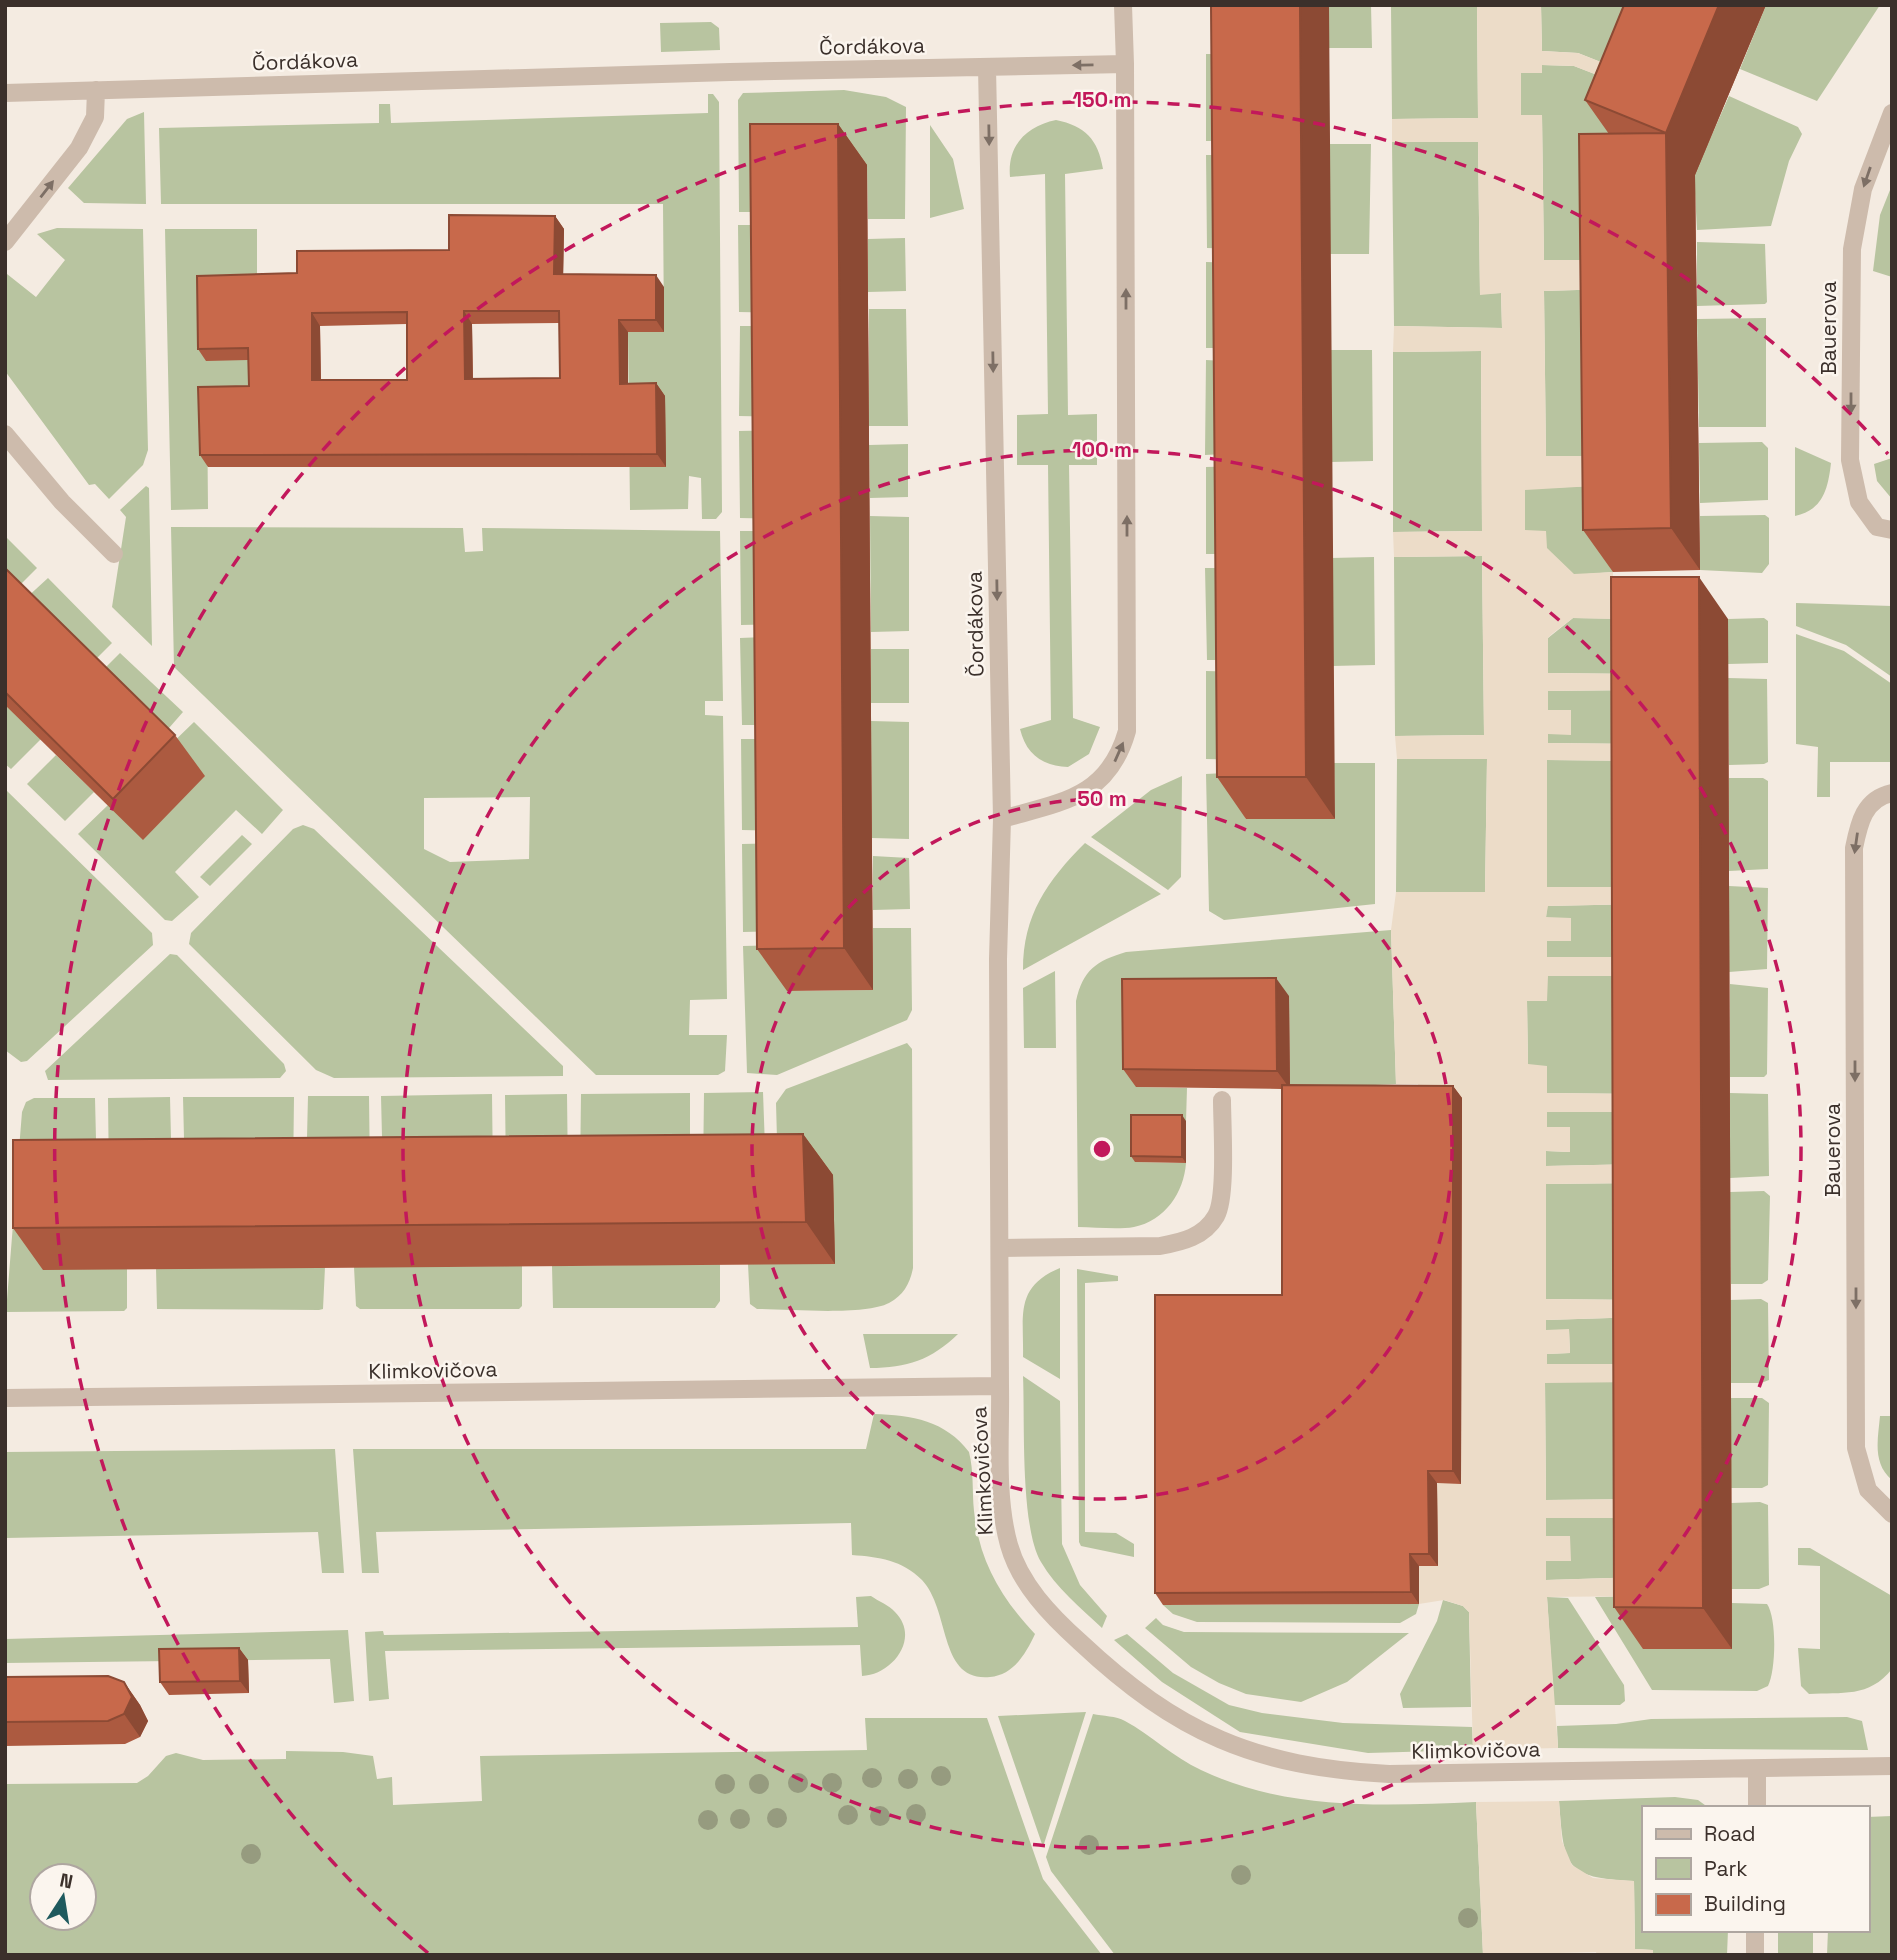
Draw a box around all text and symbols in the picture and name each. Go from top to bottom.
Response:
street label: Čordákova [819,32,925,60]
street label: Čordákova [252,46,358,76]
one-way arrow [1072,59,1094,71]
text: 150 m [1073,86,1131,113]
one-way arrow [983,124,994,146]
one-way arrow [1861,167,1872,188]
one-way arrow [40,180,55,198]
street label: Bauerova [1815,281,1842,375]
one-way arrow [1120,288,1132,310]
one-way arrow [987,352,999,374]
one-way arrow [1845,392,1857,414]
text: 100 m [1072,436,1132,463]
one-way arrow [1121,515,1133,537]
street label: Čordákova [961,571,989,677]
one-way arrow [991,579,1003,601]
one-way arrow [1113,742,1125,762]
text: 50 m [1077,785,1127,812]
one-way arrow [1850,832,1861,854]
one-way arrow [1849,1060,1861,1082]
street label: Bauerova [1819,1103,1846,1197]
centre of rings [1090,1137,1114,1161]
one-way arrow [1850,1287,1862,1309]
street label: Klimkovičova [368,1355,498,1385]
street label: Klimkovičova [965,1406,999,1536]
street label: Klimkovičova [1411,1735,1541,1765]
legend [1642,1806,1869,1932]
text: Road [1704,1820,1756,1847]
text: Park [1704,1855,1748,1882]
north arrow [28,1862,98,1932]
text: N [58,1867,75,1894]
text: Building [1704,1890,1786,1917]

